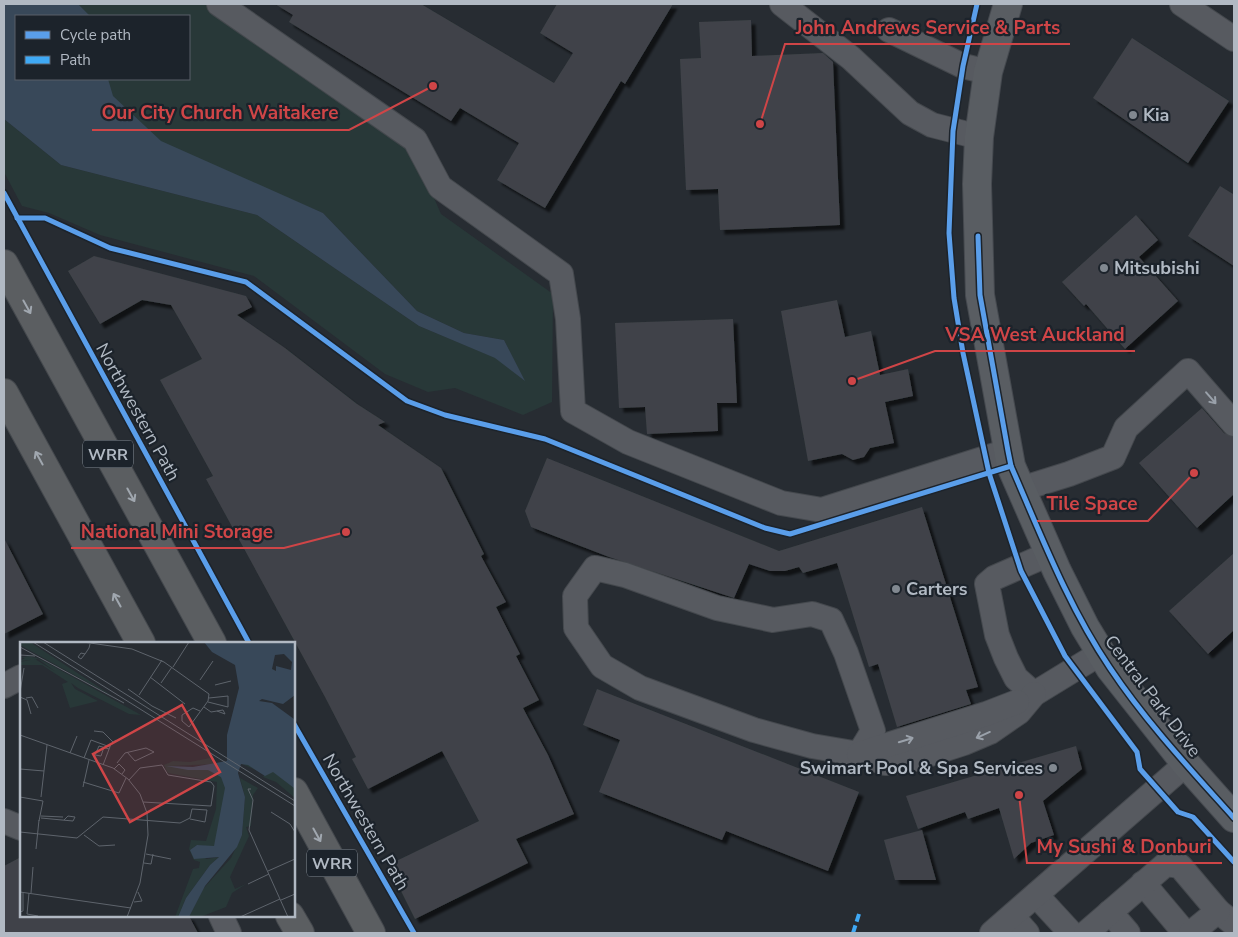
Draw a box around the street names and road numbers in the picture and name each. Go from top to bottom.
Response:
street label: Northwestern Path [90,339,186,485]
road number: WRR [83,440,133,468]
street label: Central Park Drive [1099,630,1207,762]
street label: Northwestern Path [317,749,415,895]
road number: WRR [307,850,357,876]

